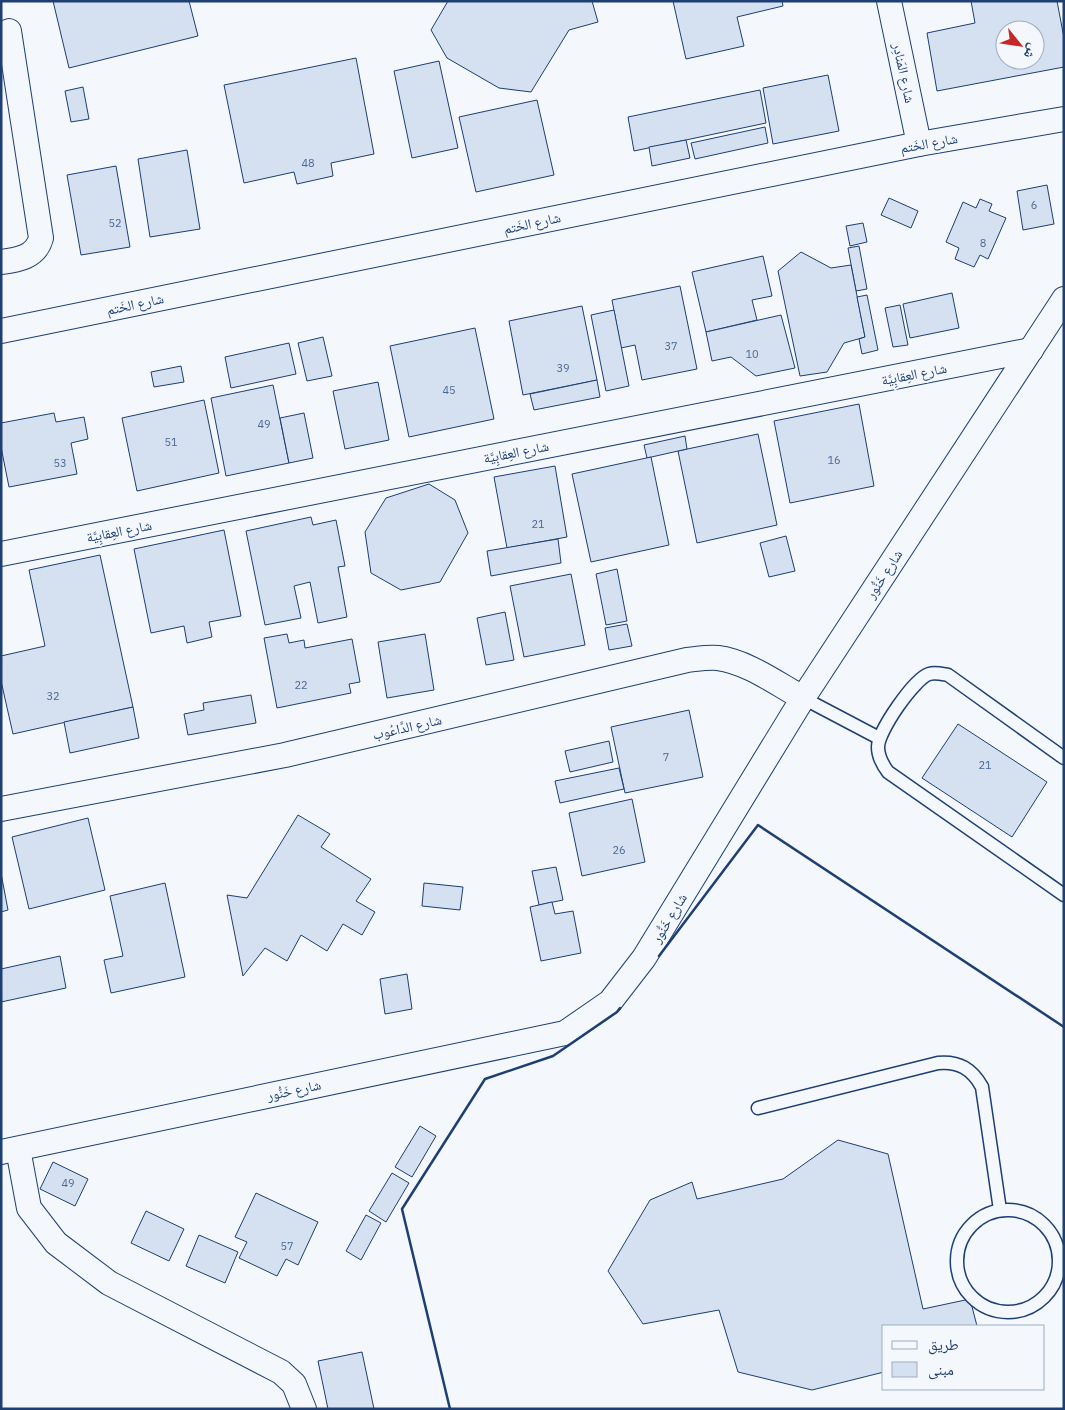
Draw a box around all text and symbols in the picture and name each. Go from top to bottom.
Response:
north arrow [995,20,1045,70]
street label: شارع المَنادِر [888,40,919,105]
text: ش [1020,41,1043,63]
street label: شارع الخَتم [899,129,959,158]
house number: 48 [301,156,315,170]
house number: 6 [1031,198,1037,212]
street label: شارع الخَتم [502,208,562,239]
house number: 52 [108,216,122,230]
house number: 8 [980,236,986,250]
street label: شارع الخَتم [105,289,165,320]
house number: 37 [664,339,678,353]
house number: 10 [745,347,759,361]
street label: شارع العِقابِيَّة [880,359,949,391]
house number: 39 [556,361,570,375]
house number: 45 [442,383,456,397]
house number: 49 [257,417,271,431]
house number: 51 [164,435,178,449]
street label: شارع العِقابِيَّة [482,437,551,469]
house number: 16 [827,453,841,467]
house number: 53 [53,456,67,470]
street label: شارع العِقابِيَّة [85,516,154,548]
house number: 21 [531,517,545,531]
street label: شارع خَنُّور [861,546,907,603]
house number: 22 [294,678,308,692]
house number: 32 [46,689,60,703]
street label: شارع الدَّاعُوب [371,710,444,745]
house number: 7 [663,750,669,764]
house number: 21 [978,758,992,772]
house number: 26 [612,843,626,857]
street label: شارع خَنُّور [647,890,692,948]
street label: شارع خَنُّور [264,1075,323,1106]
house number: 49 [61,1176,75,1190]
house number: 57 [280,1239,294,1253]
legend [882,1325,1045,1390]
text: طريق [928,1335,959,1355]
text: مبنى [928,1360,954,1380]

